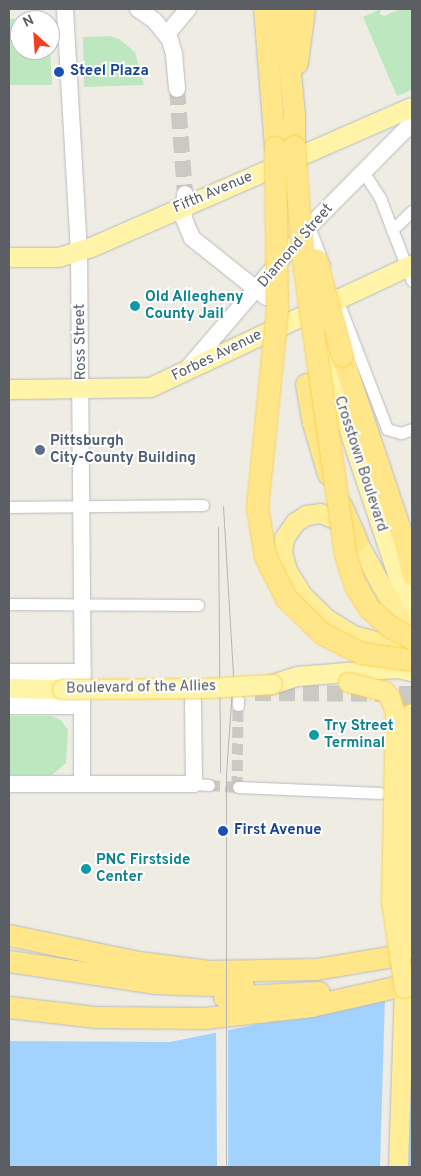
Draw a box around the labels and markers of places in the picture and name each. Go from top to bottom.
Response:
place label: Steel Plaza [70,63,149,81]
marker: Steel Plaza [52,65,66,79]
place label: Old Allegheny County Jail [145,288,244,323]
marker: Old Allegheny County Jail [129,300,141,312]
place label: Pittsburgh City-County Building [50,432,196,467]
marker: Pittsburgh City-County Building [34,444,46,456]
place label: Try Street Terminal [324,717,394,752]
marker: Try Street Terminal [308,729,320,741]
place label: First Avenue [234,822,322,840]
marker: First Avenue [216,824,230,838]
place label: PNC Firstside Center [96,851,190,886]
marker: PNC Firstside Center [80,863,92,875]

